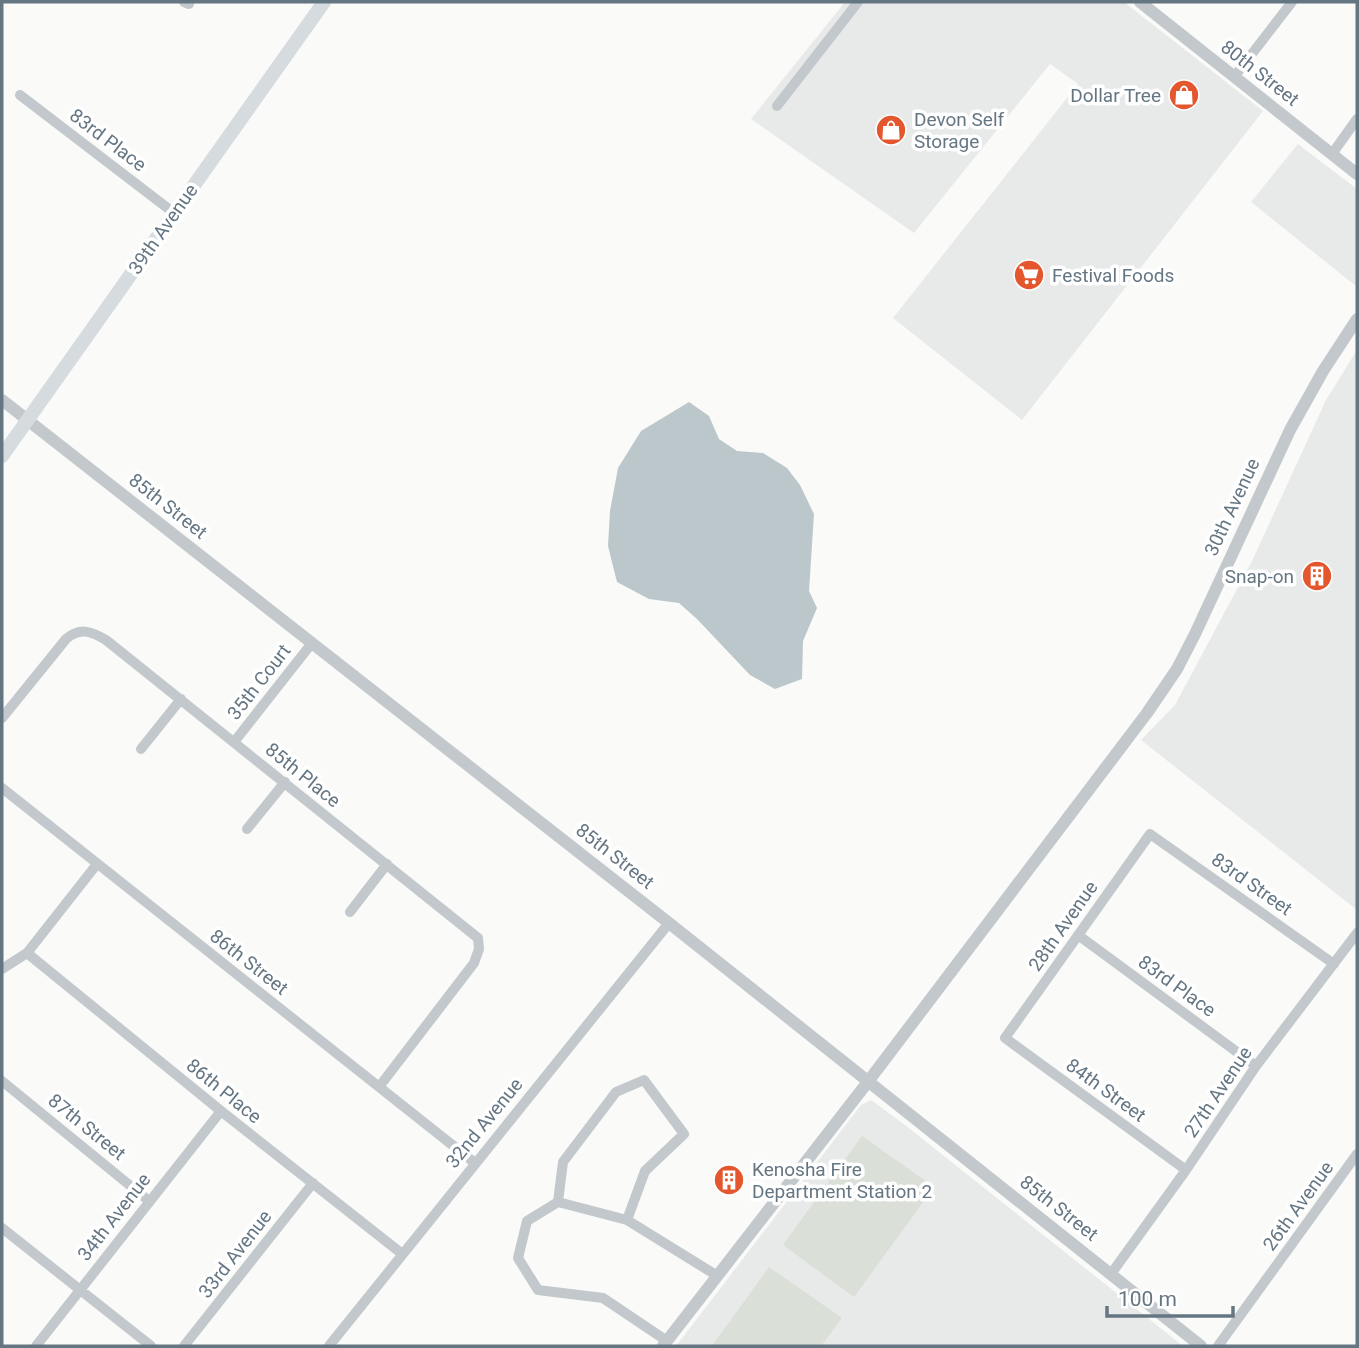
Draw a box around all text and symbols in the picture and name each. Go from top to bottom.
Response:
street label: 80th Street [1216,35,1304,111]
shop icon: Dollar Tree [1167,78,1201,112]
place label: Dollar Tree [1070,84,1161,107]
street label: 83rd Place [65,104,151,176]
place label: Devon Self Storage [914,108,1005,153]
shop icon: Devon Self Storage [874,113,908,147]
street label: 39th Avenue [123,179,203,279]
supermarket icon: Festival Foods [1012,258,1046,292]
place label: Festival Foods [1052,264,1174,287]
street label: 30th Avenue [1199,455,1265,559]
street label: 85th Street [124,468,212,544]
building icon: Snap-on [1300,559,1334,593]
place label: Snap-on [1225,565,1294,588]
street label: 35th Court [222,640,296,724]
street label: 85th Place [261,738,345,812]
street label: 85th Street [571,818,659,894]
street label: 83rd Street [1207,848,1297,920]
street label: 28th Avenue [1023,876,1103,976]
street label: 86th Street [205,924,293,1000]
street label: 83rd Place [1134,950,1220,1022]
street label: 27th Avenue [1179,1042,1257,1142]
street label: 84th Street [1062,1053,1150,1127]
street label: 86th Place [182,1054,266,1128]
street label: 32nd Avenue [441,1073,527,1173]
street label: 87th Street [44,1089,130,1165]
street label: 26th Avenue [1258,1157,1338,1255]
place label: Kenosha Fire Department Station 2 [752,1158,932,1203]
building icon: Kenosha Fire Department Station 2 [712,1163,746,1197]
street label: 34th Avenue [73,1169,155,1265]
street label: 85th Street [1015,1170,1103,1246]
street label: 33rd Avenue [194,1205,276,1303]
scale bar [1107,1274,1233,1318]
text: 100 m [1118,1287,1177,1311]

